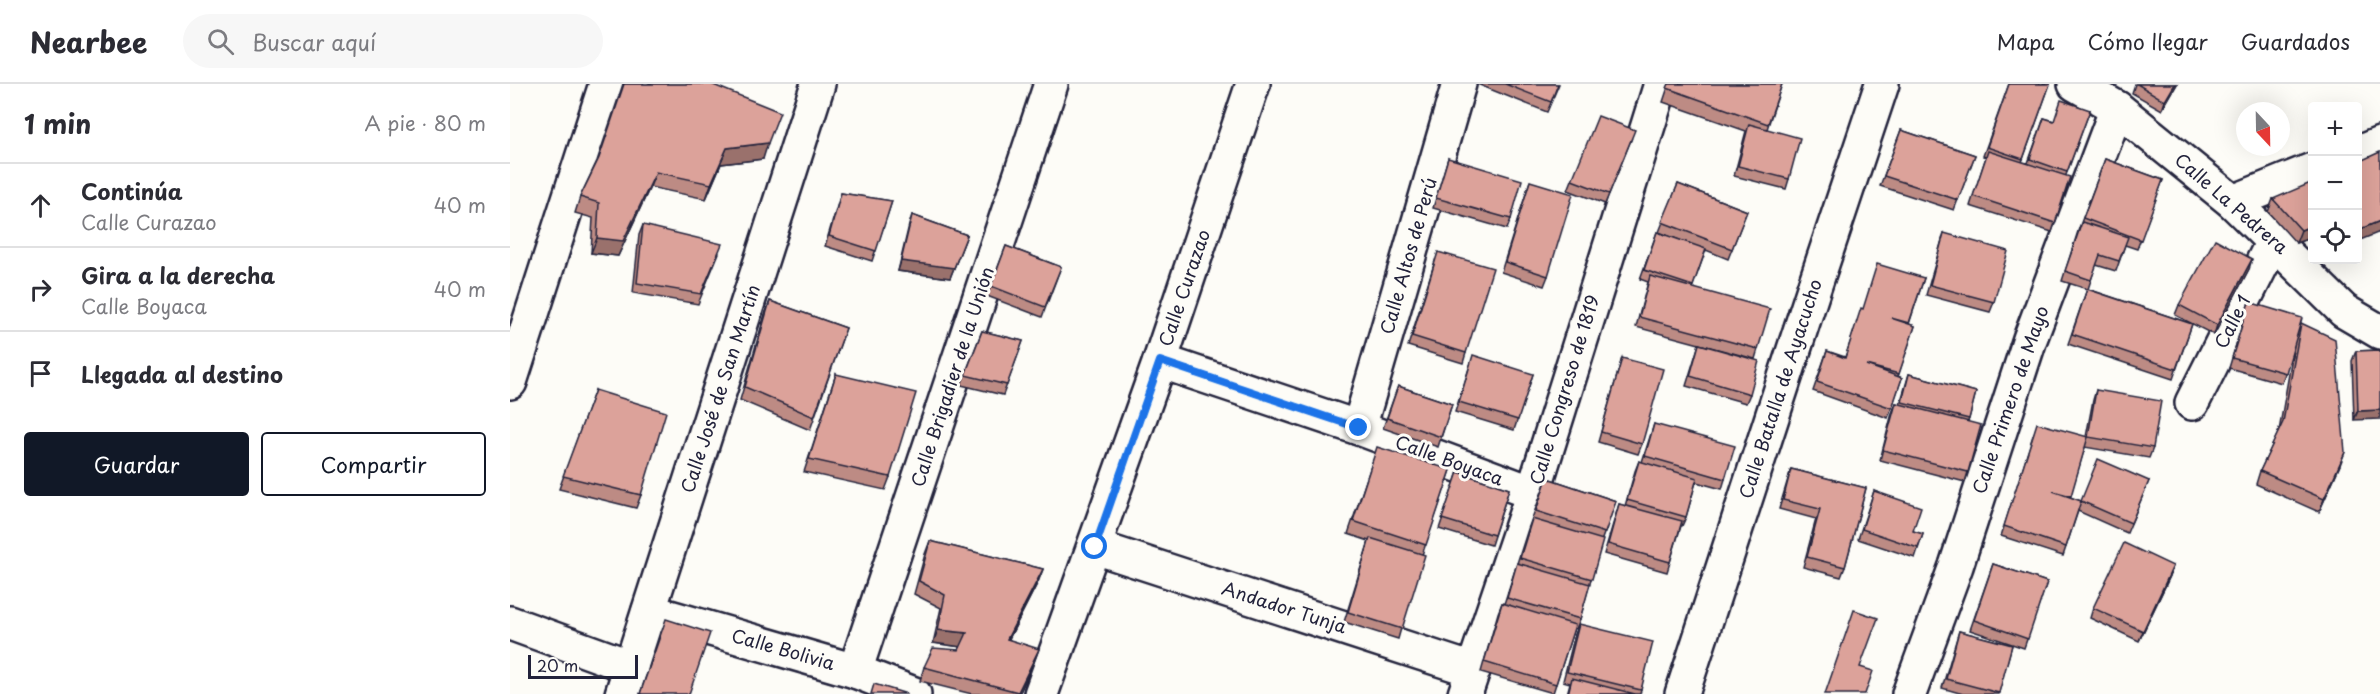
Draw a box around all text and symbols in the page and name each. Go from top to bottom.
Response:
search box [183,14,603,68]
text: Nearbee [30,20,147,63]
icon: search [204,25,237,58]
text: Buscar aquí [252,25,376,58]
text: Mapa [1997,25,2055,57]
text: Cómo llegar [2088,25,2208,57]
text: Guardados [2241,25,2350,57]
north arrow [2236,102,2290,156]
map controls [2308,102,2362,264]
button: + [2308,102,2362,156]
text: 1 min [24,104,91,143]
text: A pie · 80 m [365,108,486,138]
street label: Calle La Pedrera [2169,146,2295,260]
button: − [2308,156,2362,210]
text: Continúa [81,174,183,207]
street label: Calle Altos de Perú [1372,174,1443,337]
icon: ahead [24,189,57,222]
text: 40 m [434,190,486,220]
text: Calle Curazao [81,207,217,237]
button: locate [2308,210,2362,264]
street label: Calle Curazao [1151,225,1216,350]
text: Gira a la derecha [81,258,275,291]
street label: Calle Brigadier de la Unión [903,263,1000,490]
icon: right [24,273,57,306]
text: 40 m [434,274,486,304]
street label: Calle Batalla de Ayacucho [1731,275,1828,502]
street label: Calle José de San Martín [673,281,766,496]
street label: Calle 1 [2207,290,2257,353]
text: Calle Boyaca [81,291,207,321]
street label: Calle Congreso de 1819 [1522,291,1605,488]
street label: Calle Primero de Mayo [1965,302,2055,497]
icon: arrive [24,357,57,390]
text: Llegada al destino [81,357,283,390]
route end [1345,414,1371,440]
street label: Calle Boyaca [1392,428,1508,492]
button: Guardar [24,432,249,496]
button: Compartir [261,432,486,496]
route start [1081,533,1107,559]
street label: Andador Tunja [1219,574,1351,640]
street label: Calle Bolivia [729,621,839,676]
scale bar [528,652,638,680]
text: 20 m [537,653,578,677]

